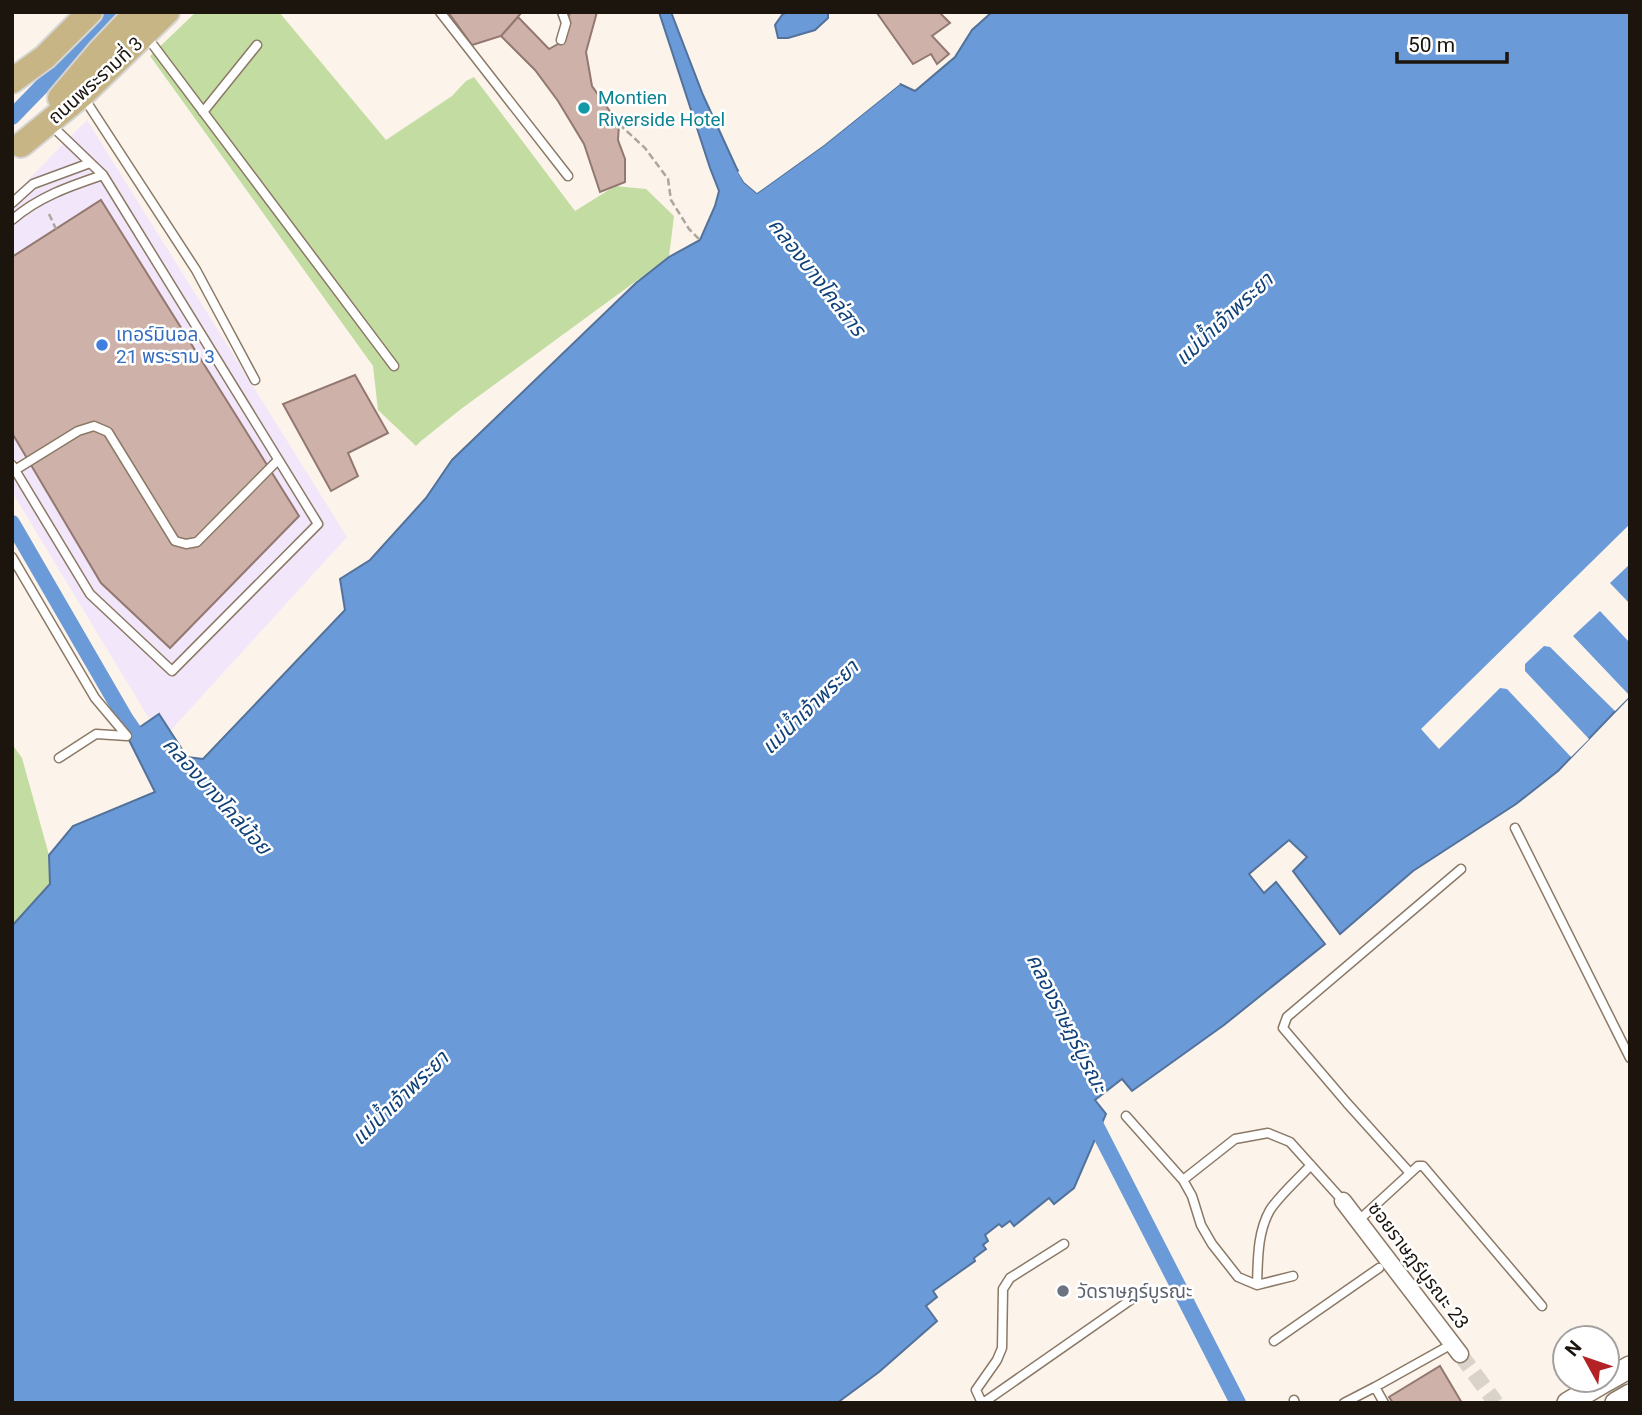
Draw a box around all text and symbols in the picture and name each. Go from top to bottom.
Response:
scale bar [1397,21,1507,65]
street label: ถนนพระรามที่ 3 [42,30,147,129]
text: 50 m [1408,33,1455,57]
place label: Montien Riverside Hotel [598,86,725,131]
marker: Montien Riverside Hotel [576,100,592,116]
water label: คลองบางโคล่สาร [764,213,871,342]
water label: แม่น้ำเจ้าพระยา [1168,265,1279,370]
place label: เทอร์มินอล 21 พระราม 3 [116,323,215,368]
marker: เทอร์มินอล 21 พระราม 3 [94,337,110,353]
water label: แม่น้ำเจ้าพระยา [755,652,864,759]
water label: คลองบางโคล่น้อย [158,733,277,861]
water label: คลองราษฎร์บูรณะ [1021,950,1113,1099]
water label: แม่น้ำเจ้าพระยา [345,1043,454,1150]
street label: ซอยราษฎร์บูรณะ 23 [1363,1197,1474,1334]
place label: วัดราษฎร์บูรณะ [1077,1280,1192,1304]
marker: วัดราษฎร์บูรณะ [1055,1283,1071,1299]
north arrow [1551,1324,1621,1394]
text: N [1560,1336,1586,1361]

